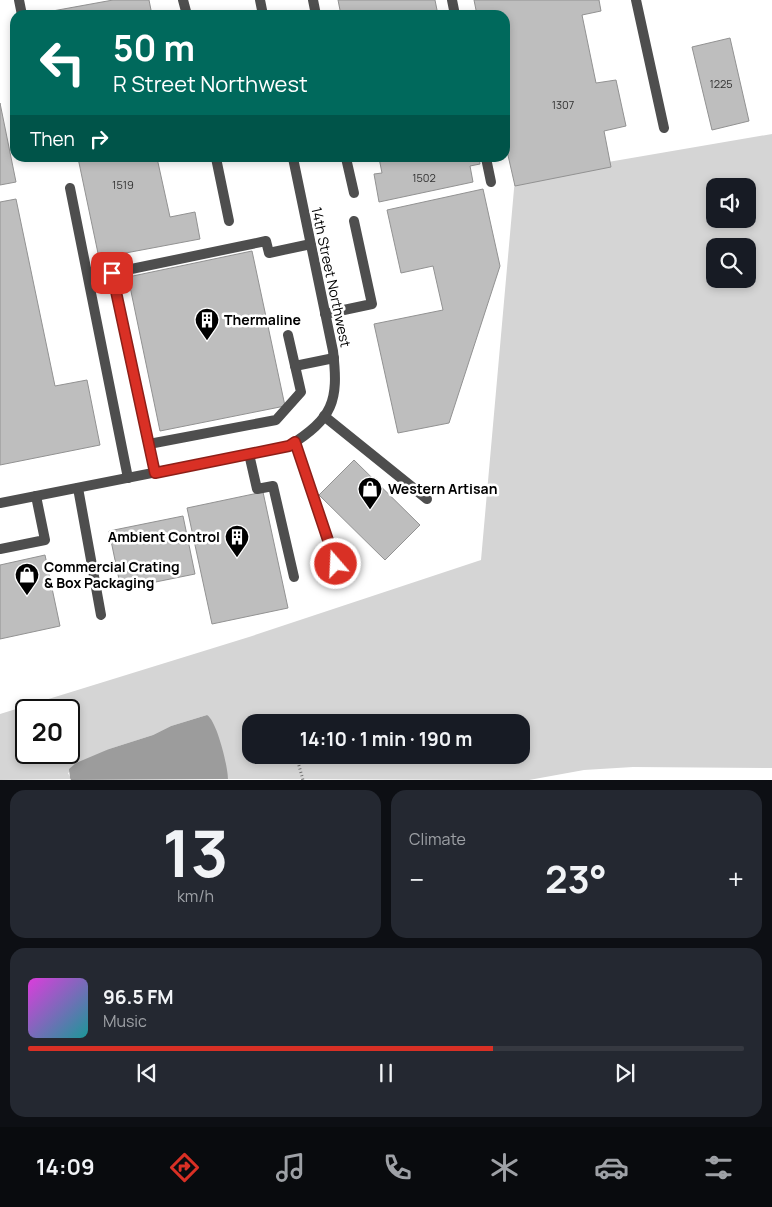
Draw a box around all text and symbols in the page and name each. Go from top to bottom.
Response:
text: 50 m [113,24,195,72]
icon: left [30,30,95,95]
text: R Street Northwest [113,69,308,99]
house number: 1225 [709,76,733,91]
house number: 1307 [552,97,574,112]
icon: right [85,125,113,153]
text: Then [30,126,75,152]
house number: 1502 [412,170,436,185]
house number: 1519 [112,177,134,192]
map controls [706,178,756,288]
button: sound [706,178,756,228]
street label: 14th Street Northwest [307,205,356,349]
button: search [706,238,756,288]
pin [91,252,133,294]
icon: arrive [98,259,126,287]
building icon: Thermaline [194,307,220,341]
place label: Thermaline [224,310,301,329]
shop icon: Western Artisan [357,476,383,510]
place label: Western Artisan [388,479,497,498]
building icon: Ambient Control [224,524,250,558]
place label: Ambient Control [108,527,220,546]
position arrow [309,537,361,589]
place label: Commercial Crating & Box Packaging [44,557,180,592]
shop icon: Commercial Crating & Box Packaging [14,562,40,596]
speed limit sign: 20 [15,699,80,764]
text: 14:10 · 1 min · 190 m [300,726,472,752]
text: 13 [162,808,229,897]
text: Climate [409,828,466,850]
text: 23° [545,852,607,904]
text: − [409,860,424,898]
text: + [728,860,744,898]
text: km/h [177,885,214,907]
text: 96.5 FM [103,984,174,1010]
text: Music [103,1010,147,1032]
icon: previous [133,1059,161,1087]
icon: pause [372,1059,400,1087]
icon: next [611,1059,639,1087]
icon: directions [167,1150,202,1185]
icon: music [273,1150,308,1185]
icon: phone [380,1150,415,1185]
icon: climate [487,1150,522,1185]
icon: car [594,1150,629,1185]
icon: filters [701,1150,736,1185]
text: 14:09 [36,1152,95,1182]

